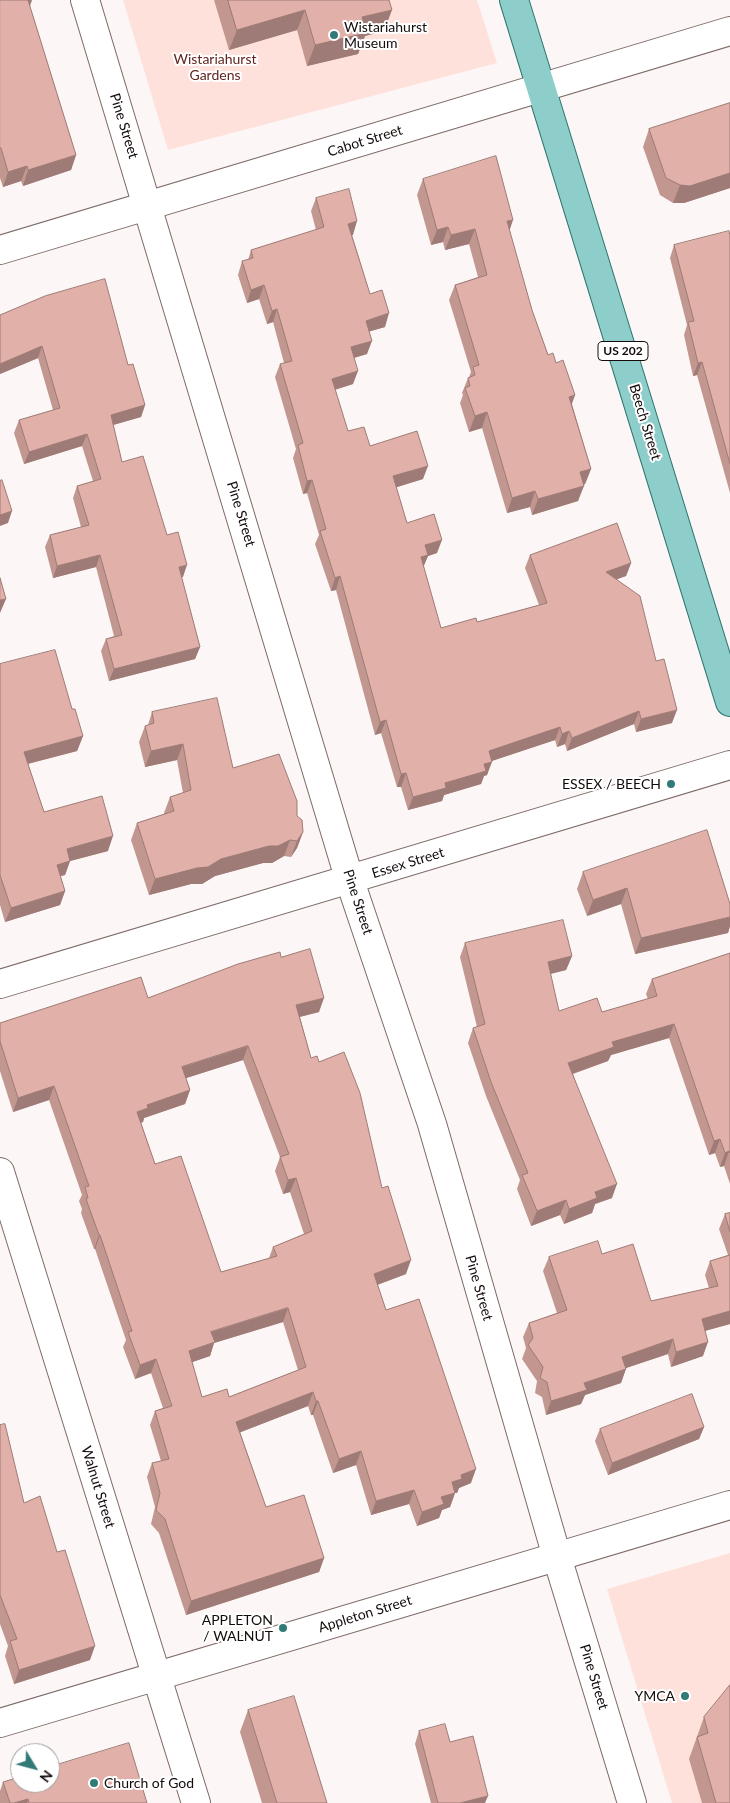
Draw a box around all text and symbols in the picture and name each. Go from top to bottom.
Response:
place label: Wistariahurst Museum [344,19,427,52]
marker: Wistariahurst Museum [328,29,340,41]
park label: Wistariahurst Gardens [173,51,257,84]
street label: Pine Street [106,91,142,161]
street label: Cabot Street [326,122,404,160]
road number: US 202 [598,342,648,361]
street label: Beech Street [625,382,665,462]
street label: Pine Street [223,479,259,549]
place label: ESSEX / BEECH [562,776,661,792]
marker: ESSEX / BEECH [665,778,677,790]
street label: Essex Street [370,844,446,882]
street label: Pine Street [340,867,376,937]
street label: Pine Street [462,1253,496,1323]
street label: Walnut Street [78,1444,118,1530]
street label: Appleton Street [316,1592,414,1636]
place label: APPLETON / WALNUT [202,1612,273,1644]
marker: APPLETON / WALNUT [277,1622,289,1634]
street label: Pine Street [576,1642,612,1712]
place label: YMCA [634,1688,675,1704]
marker: YMCA [679,1690,691,1702]
north arrow [10,1743,60,1793]
text: N [37,1767,57,1786]
place label: Church of God [104,1775,194,1791]
marker: Church of God [88,1777,100,1789]

